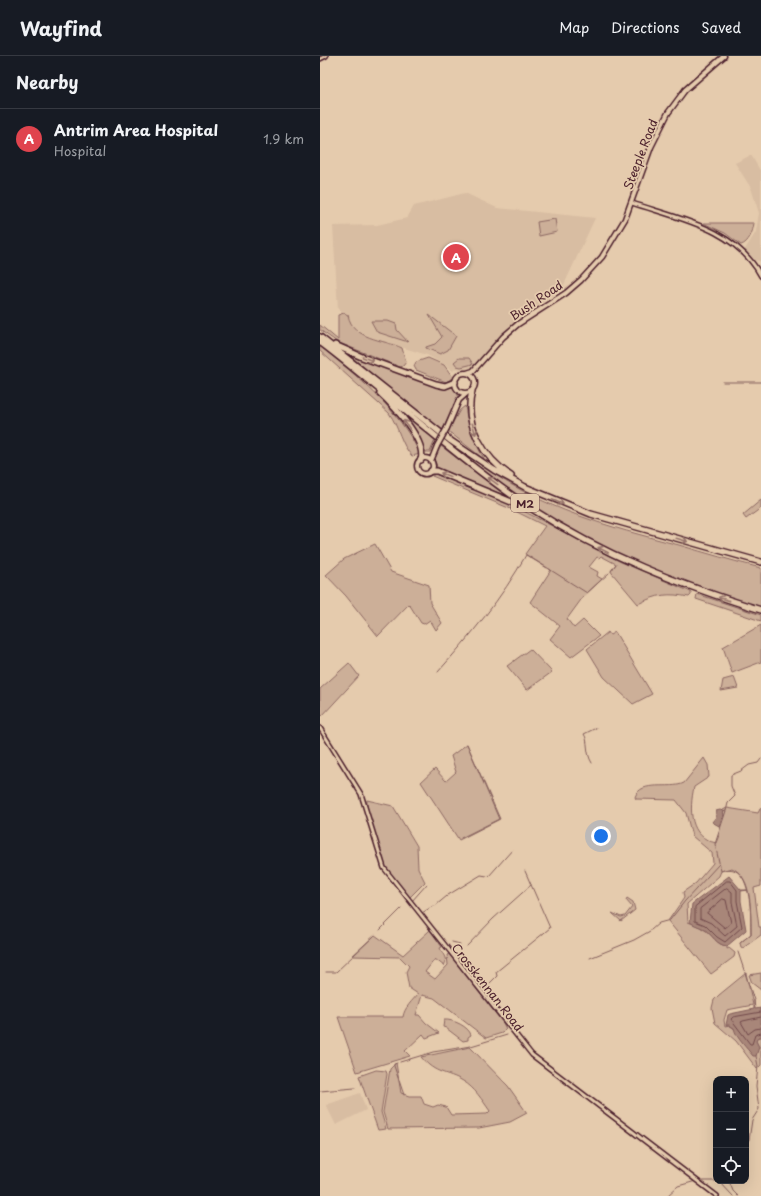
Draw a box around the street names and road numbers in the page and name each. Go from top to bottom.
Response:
street label: Steeple Road [618,116,662,192]
street label: Bush Road [506,276,566,324]
road number: M2 [511,494,539,512]
street label: Crosskennan Road [448,939,528,1035]

